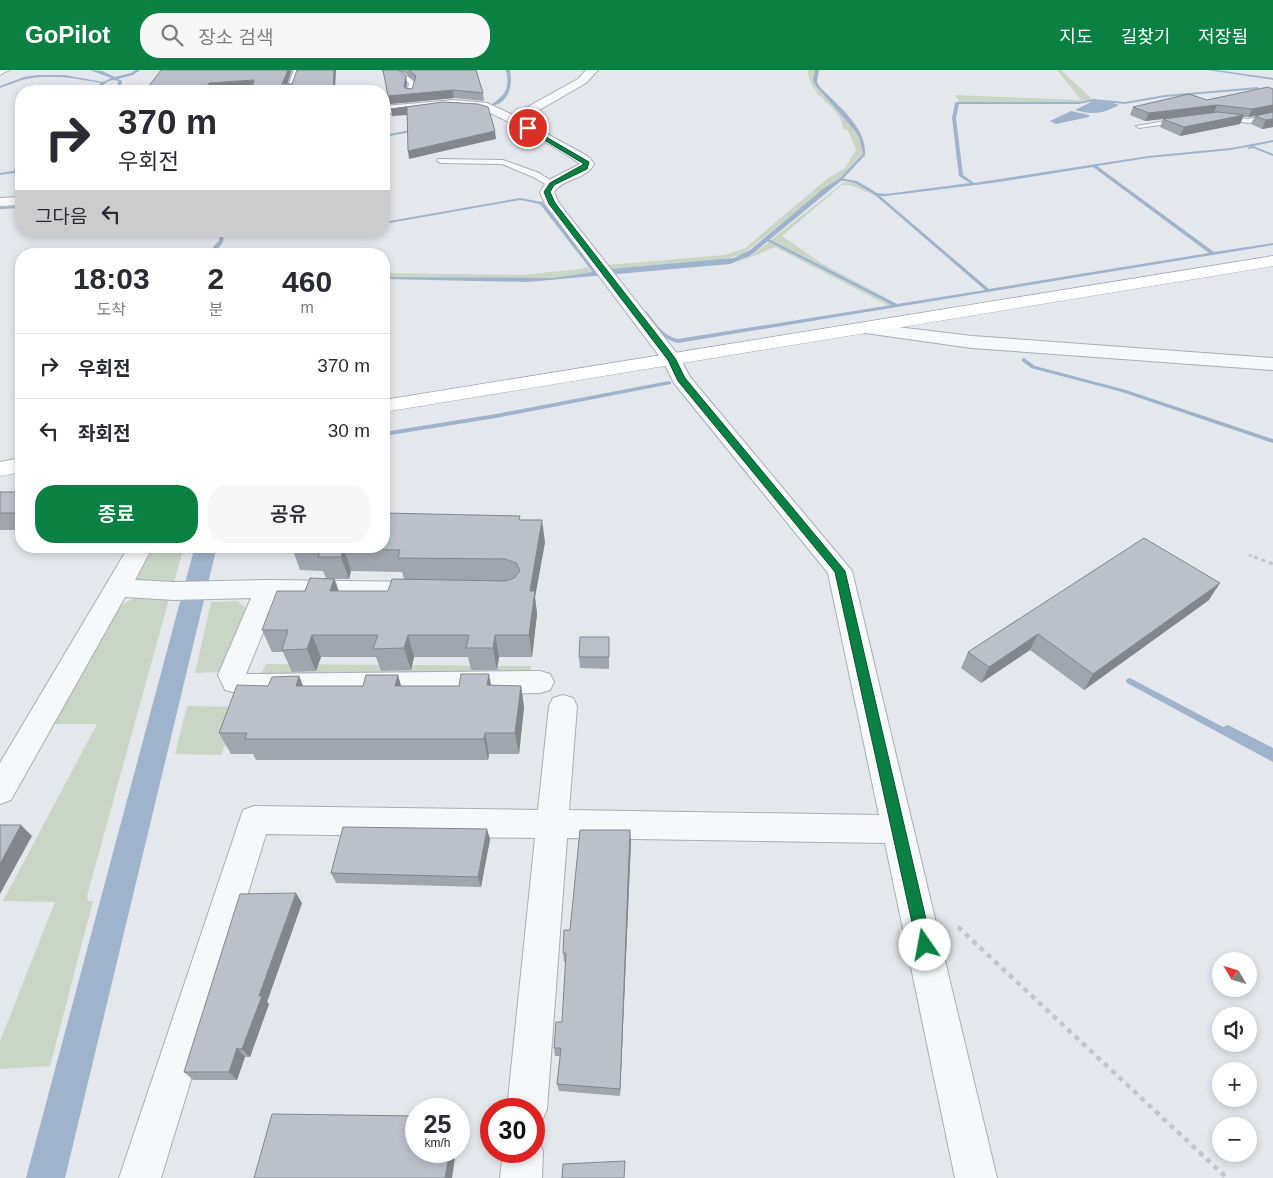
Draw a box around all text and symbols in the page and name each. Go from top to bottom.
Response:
search box [140,13,490,58]
text: GoPilot [25,21,110,48]
icon: search [158,21,186,49]
text: 장소 검색 [198,27,274,48]
text: 지도 [1060,27,1093,47]
text: 길찾기 [1121,27,1170,47]
text: 저장됨 [1198,27,1248,47]
text: 370 m [118,102,217,141]
icon: right [35,105,100,170]
pin [507,107,549,149]
icon: arrive [514,114,542,142]
text: 우회전 [118,149,179,174]
icon: left [97,200,125,228]
text: 그다음 [35,206,87,227]
text: 18:03 [73,262,150,295]
text: 2 [207,262,224,295]
text: 460 [282,265,332,298]
text: m [300,299,314,316]
text: 도착 [97,301,126,318]
text: 분 [208,301,223,318]
icon: right [35,352,63,380]
text: 370 m [317,355,370,376]
text: 우회전 [78,358,130,379]
icon: left [35,417,63,445]
text: 30 m [328,420,370,441]
text: 좌회전 [78,423,130,444]
button: 종료 [35,485,198,543]
button: 공유 [208,485,370,543]
position arrow [898,918,950,970]
north arrow [1212,952,1258,998]
map controls [1212,952,1257,1162]
button: sound [1212,1007,1257,1052]
button: + [1212,1062,1257,1107]
speed limit sign: 30 [480,1098,545,1163]
text: 25 [424,1110,451,1138]
button: − [1212,1117,1257,1162]
text: km/h [424,1136,451,1150]

